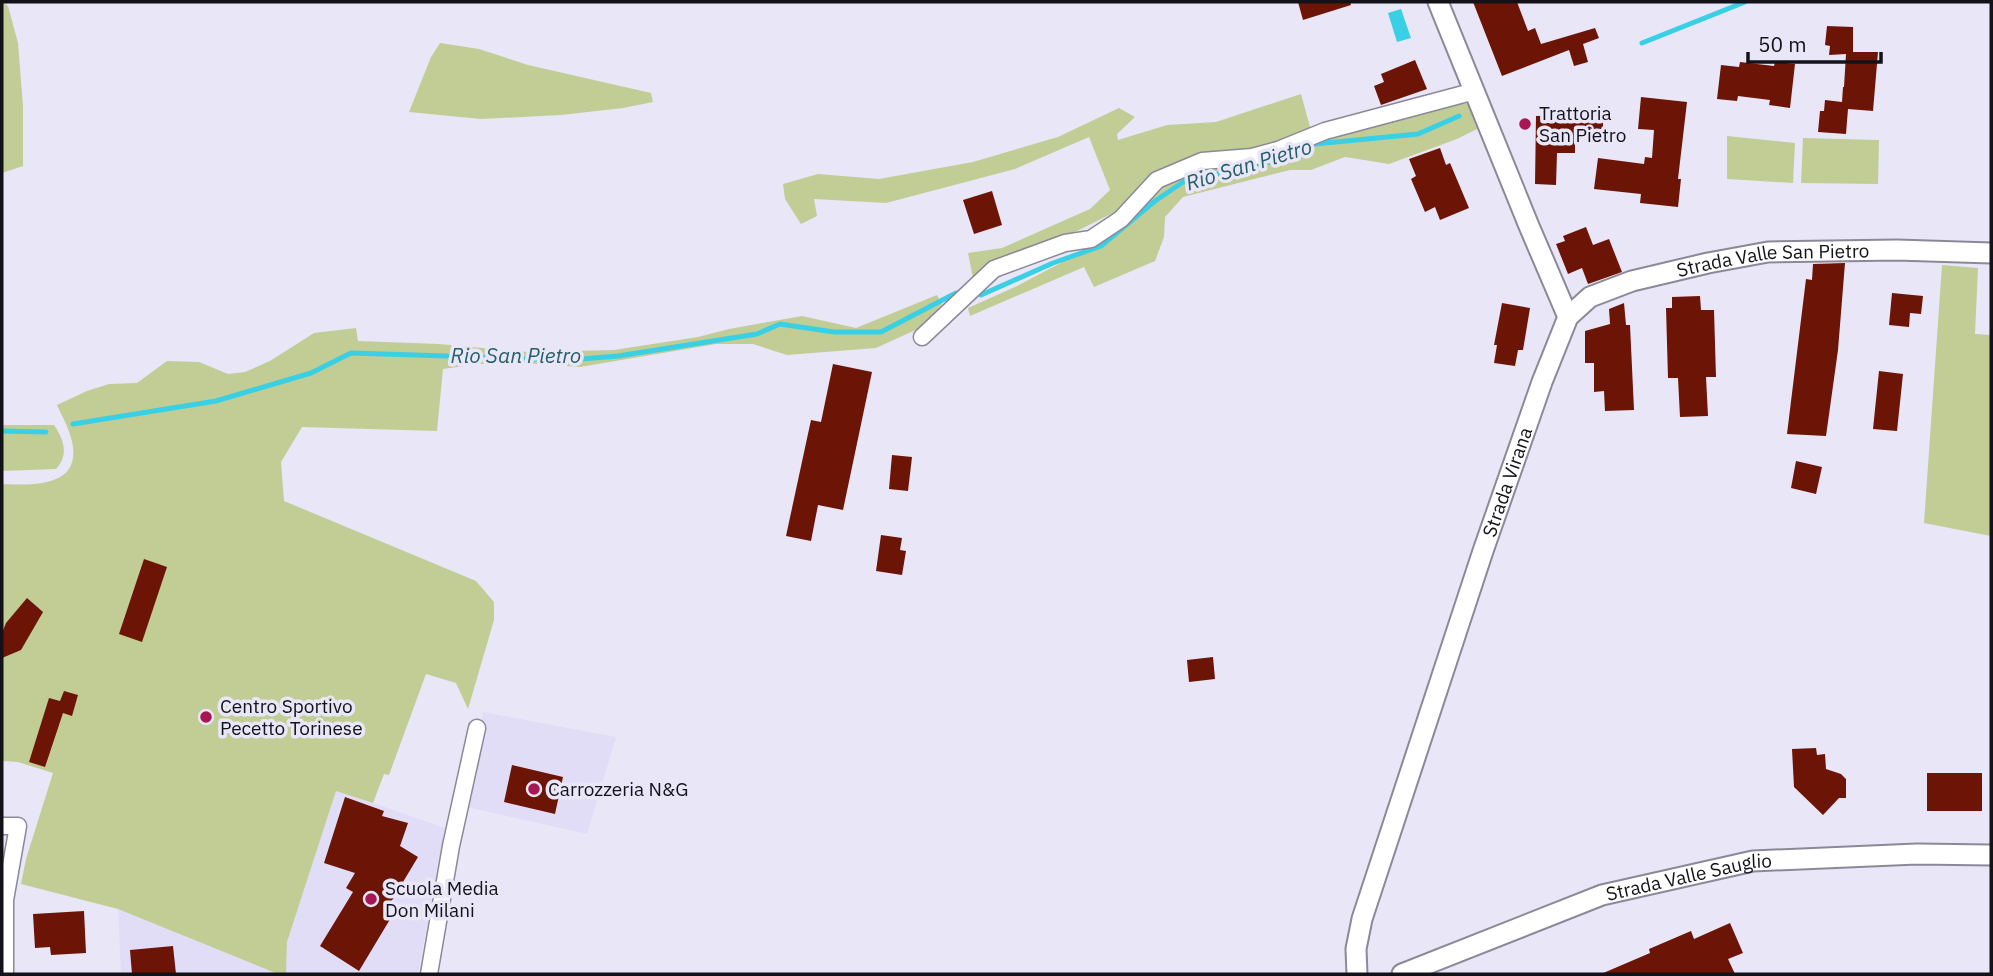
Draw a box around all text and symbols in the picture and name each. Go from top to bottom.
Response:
scale bar [1748,21,1881,65]
text: 50 m [1758,30,1807,58]
place label: Trattoria San Pietro [1539,101,1626,147]
marker: Trattoria San Pietro [1517,116,1533,132]
water label: Rio San Pietro [1182,132,1315,197]
street label: Strada Valle San Pietro [1674,238,1869,282]
water label: Rio San Pietro [451,341,581,369]
street label: Strada Virana [1477,424,1537,540]
place label: Centro Sportivo Pecetto Torinese [220,694,363,740]
marker: Centro Sportivo Pecetto Torinese [198,709,214,725]
place label: Carrozzeria N&G [548,777,688,801]
marker: Carrozzeria N&G [526,781,542,797]
street label: Strada Valle Sauglio [1604,848,1772,906]
place label: Scuola Media Don Milani [385,876,499,922]
marker: Scuola Media Don Milani [363,891,379,907]

